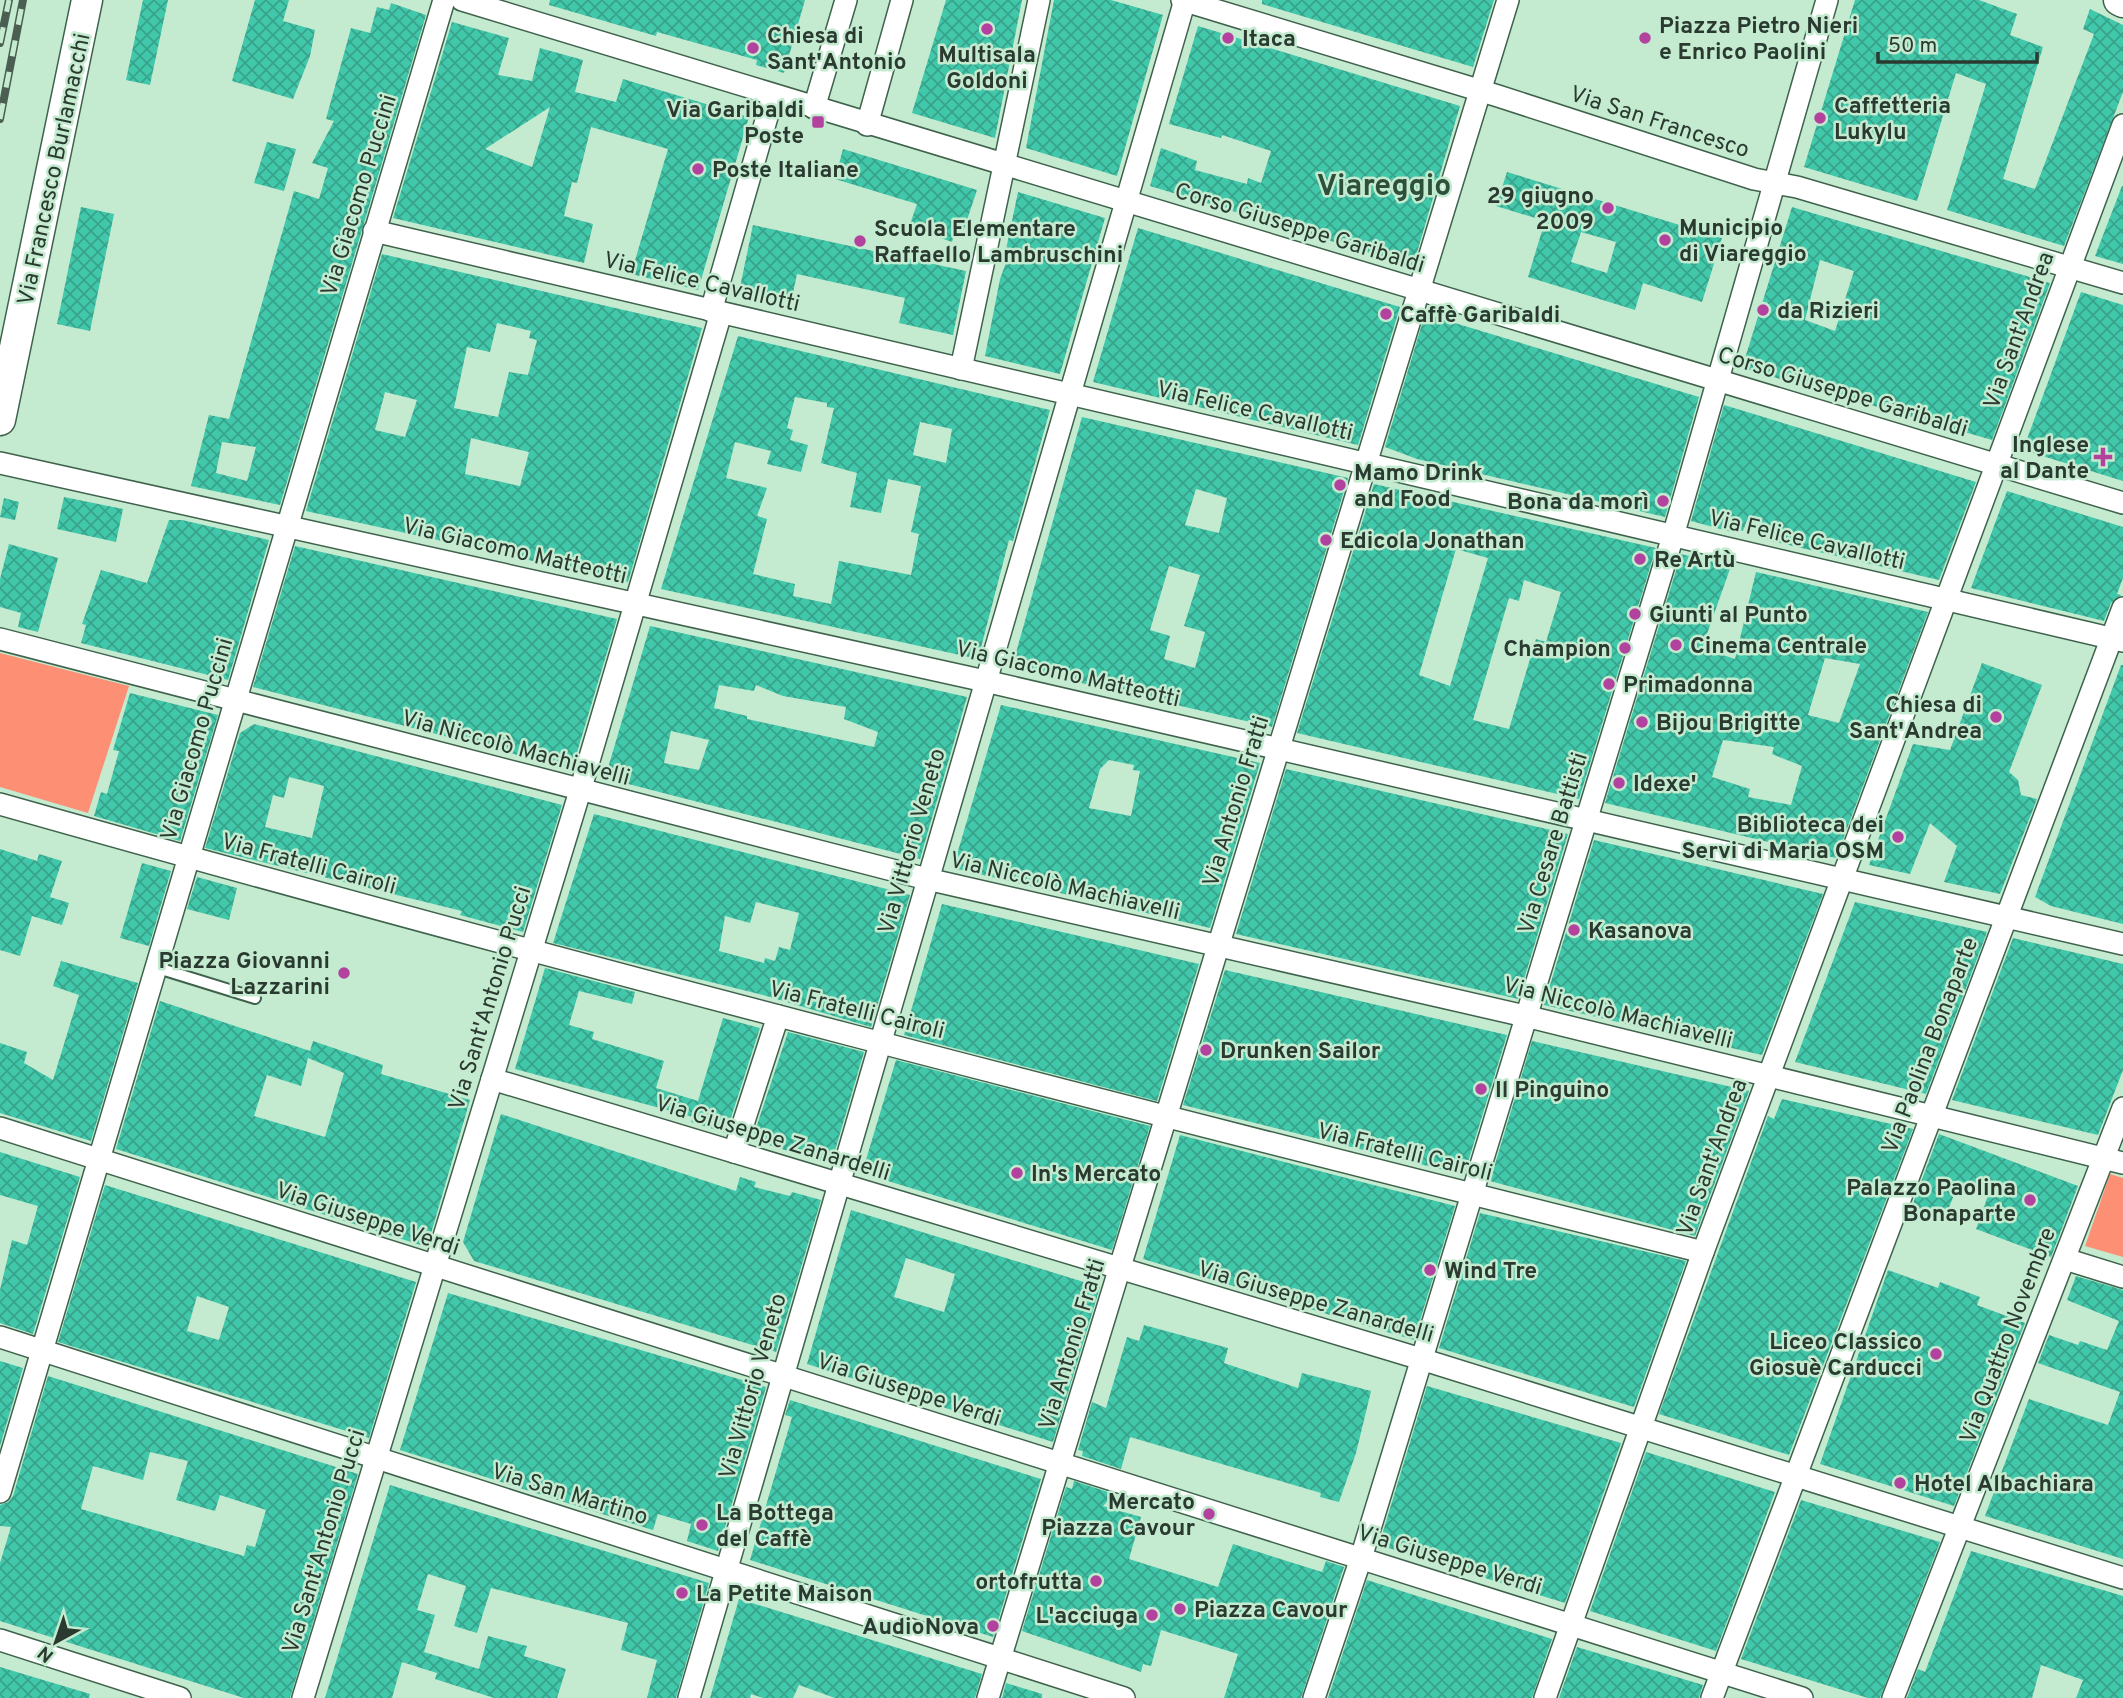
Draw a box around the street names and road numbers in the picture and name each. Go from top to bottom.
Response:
street label: Via Francesco Burlamacchi [12,31,98,308]
street label: Via San Francesco [1566,81,1753,166]
street label: Via Giacomo Puccini [316,91,405,300]
street label: Corso Giuseppe Garibaldi [1171,178,1428,281]
street label: Via Felice Cavallotti [600,247,802,320]
street label: Via Sant'Andrea [1978,248,2062,413]
street label: Corso Giuseppe Garibaldi [1714,342,1971,445]
street label: Via Felice Cavallotti [1153,376,1355,449]
street label: Via Felice Cavallotti [1705,505,1907,578]
street label: Via Giacomo Matteotti [400,513,629,592]
street label: Via Giacomo Puccini [156,635,241,844]
street label: Via Giacomo Matteotti [953,636,1182,715]
street label: Via Niccolò Machiavelli [398,705,633,794]
street label: Via Antonio Fratti [1198,713,1277,891]
street label: Via Vittorio Veneto [873,745,954,938]
street label: Via Cesare Battisti [1513,749,1596,938]
street label: Via Fratelli Cairoli [218,828,399,903]
street label: Via Niccolò Machiavelli [946,847,1182,928]
street label: Via Sant'Antonio Pucci [443,883,539,1114]
street label: Via Paolina Bonaparte [1877,934,1986,1158]
street label: Via Niccolò Machiavelli [1500,972,1735,1057]
street label: Via Fratelli Cairoli [766,976,947,1047]
street label: Via Sant'Andrea [1671,1075,1755,1240]
street label: Via Giuseppe Zanardelli [651,1090,893,1189]
street label: Via Fratelli Cairoli [1314,1118,1495,1189]
street label: Via Giuseppe Verdi [272,1177,463,1264]
street label: Via Quattro Novembre [1955,1224,2064,1448]
street label: Via Antonio Fratti [1034,1256,1113,1434]
street label: Via Giuseppe Zanardelli [1194,1256,1437,1351]
street label: Via Vittorio Veneto [714,1290,795,1483]
street label: Via Giuseppe Verdi [813,1348,1004,1435]
street label: Via Sant'Antonio Pucci [277,1426,373,1657]
street label: Via San Martino [487,1458,651,1533]
street label: Via Giuseppe Verdi [1353,1519,1545,1603]

